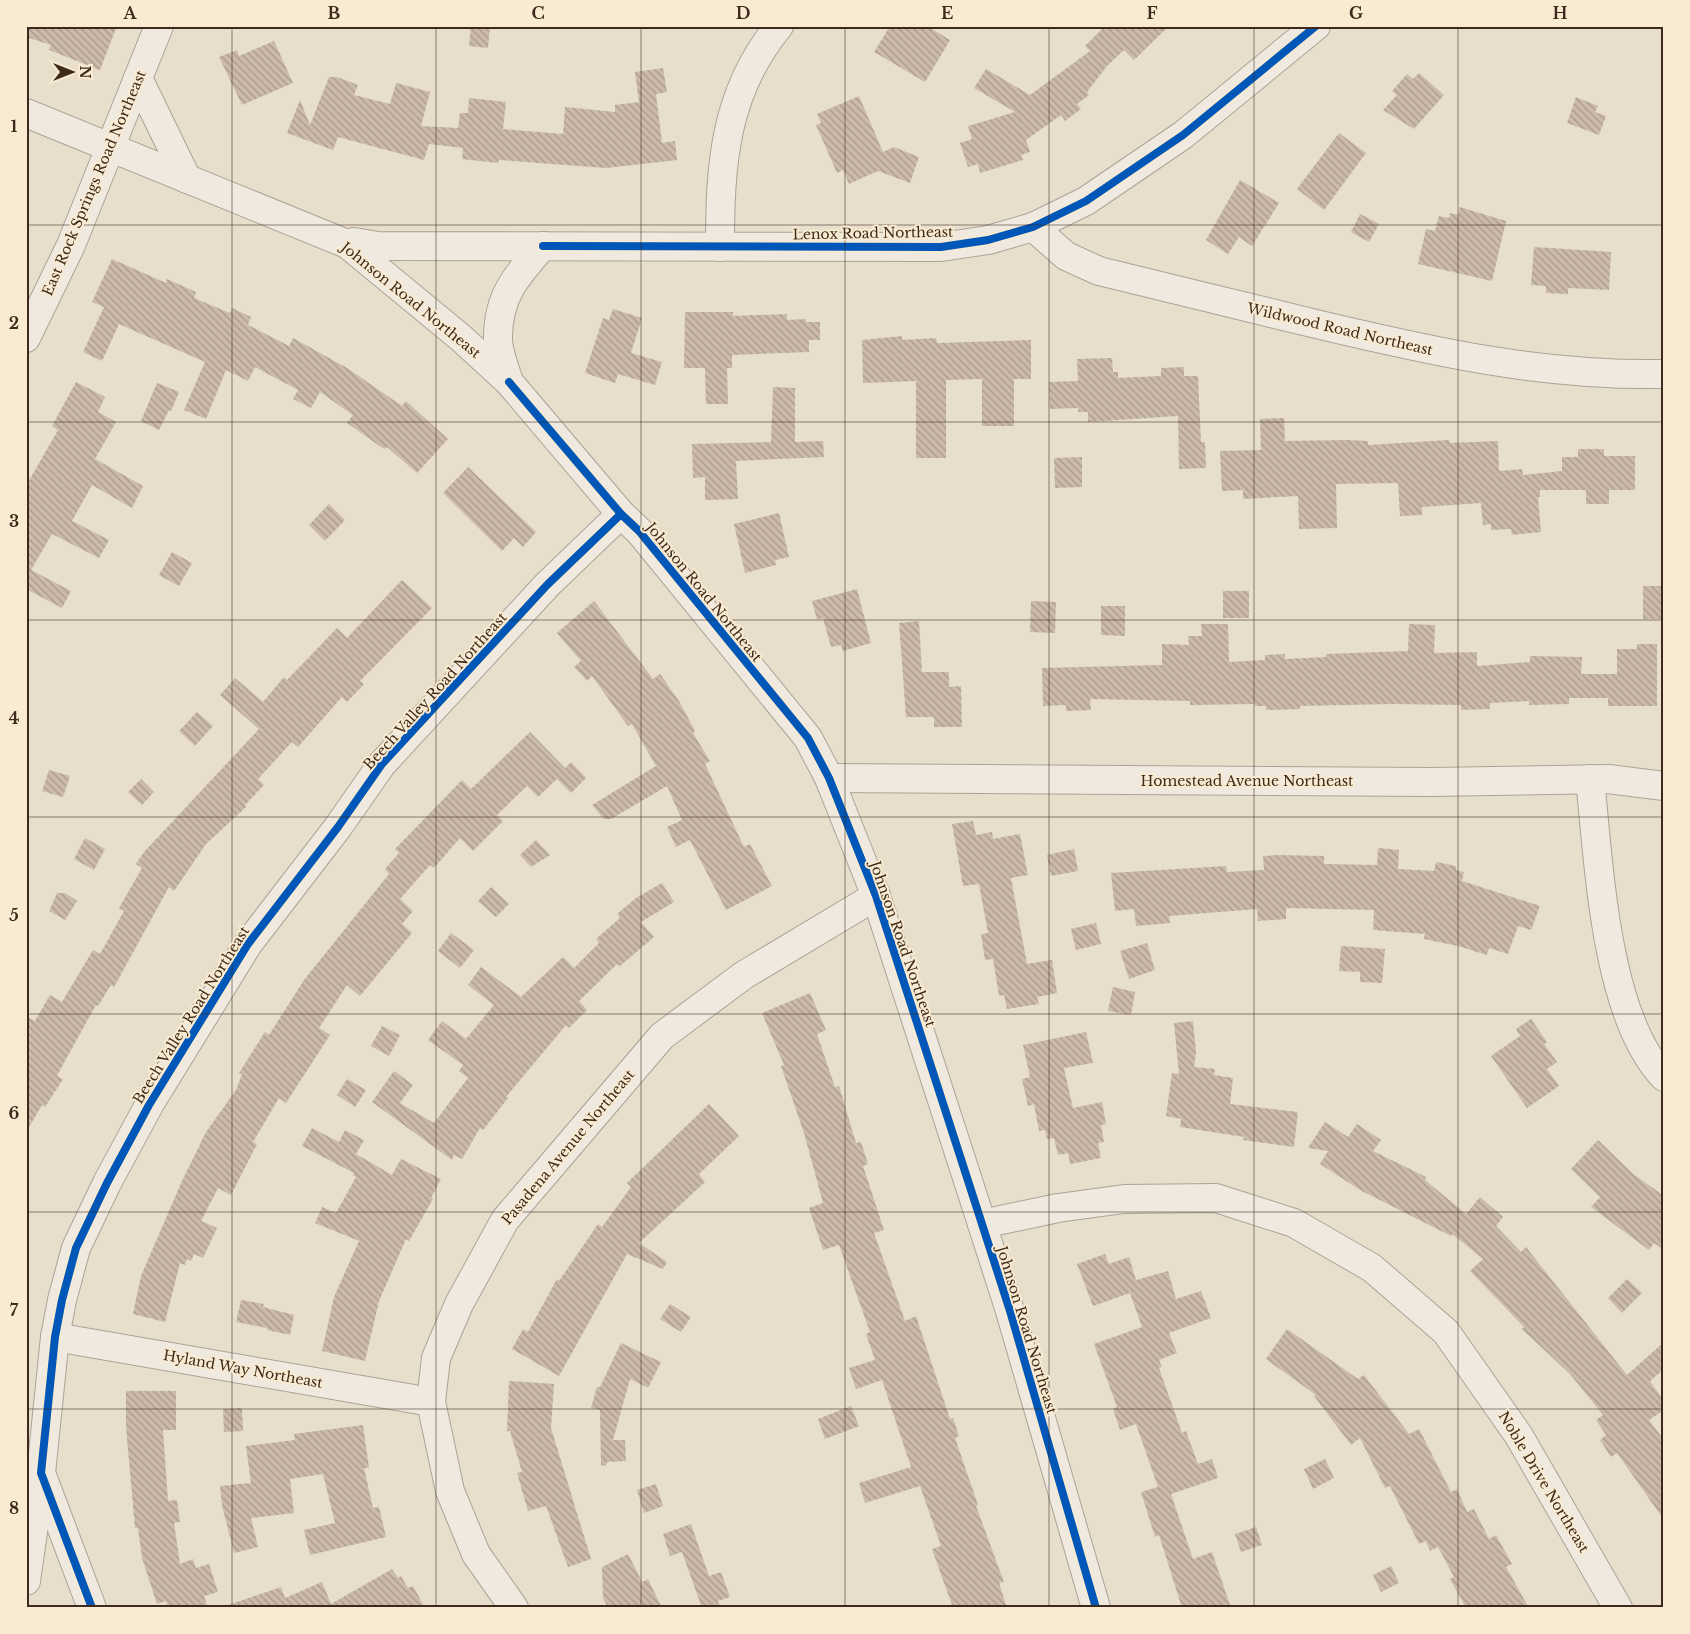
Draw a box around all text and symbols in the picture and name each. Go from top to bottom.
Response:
text: A [123,3,138,23]
text: B [328,3,341,23]
text: C [531,3,545,23]
text: D [736,3,750,23]
text: E [941,3,953,23]
text: F [1146,3,1158,23]
text: G [1349,3,1363,23]
text: H [1552,3,1568,23]
north arrow [48,48,98,98]
street label: East Rock Springs Road Northeast [39,68,149,298]
text: 1 [11,116,18,136]
street label: Lenox Road Northeast [793,223,954,243]
street label: Johnson Road Northeast [336,237,485,362]
street label: Wildwood Road Northeast [1244,299,1435,359]
text: 2 [9,313,19,333]
text: 3 [9,511,19,531]
street label: Johnson Road Northeast [641,517,766,666]
street label: Beech Valley Road Northeast [359,608,511,774]
text: 4 [9,708,19,728]
street label: Homestead Avenue Northeast [1141,772,1354,790]
street label: Johnson Road Northeast [865,857,940,1030]
text: 5 [9,905,19,925]
street label: Beech Valley Road Northeast [129,922,254,1107]
street label: Pasadena Avenue Northeast [498,1065,639,1228]
text: 6 [9,1103,20,1123]
street label: Johnson Road Northeast [992,1242,1061,1417]
text: 7 [10,1300,19,1320]
street label: Hyland Way Northeast [162,1346,325,1392]
street label: Noble Drive Northeast [1495,1408,1594,1556]
text: 8 [9,1498,19,1518]

